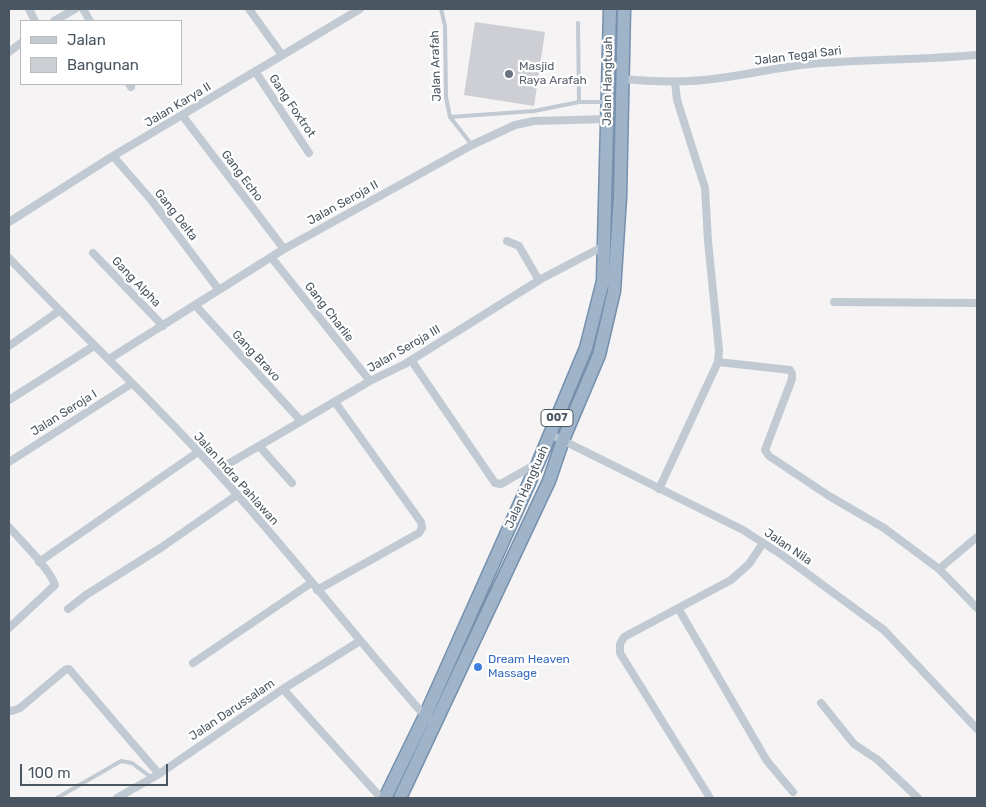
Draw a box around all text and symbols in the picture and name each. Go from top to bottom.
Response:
legend [20,20,182,85]
street label: Jalan Arafah [428,30,444,102]
text: Jalan [67,31,106,49]
street label: Jalan Hangtuah [600,36,616,126]
street label: Jalan Tegal Sari [754,44,842,68]
text: Bangunan [67,56,139,74]
place label: Masjid Raya Arafah [519,60,587,88]
marker: Masjid Raya Arafah [503,68,515,80]
street label: Gang Foxtrot [266,72,318,140]
street label: Jalan Karya II [142,80,214,130]
street label: Gang Echo [218,148,266,204]
street label: Jalan Seroja II [305,178,381,228]
street label: Gang Delta [151,186,201,244]
street label: Gang Alpha [109,254,163,310]
street label: Gang Charlie [301,280,357,344]
street label: Jalan Seroja III [365,322,443,376]
street label: Gang Bravo [229,328,283,384]
street label: Jalan Seroja I [28,387,100,439]
road number: 007 [541,409,573,426]
street label: Jalan Indra Pahlawan [190,430,282,528]
street label: Jalan Hangtuah [502,443,552,531]
street label: Jalan Nila [761,526,815,568]
place label: Dream Heaven Massage [488,653,570,681]
marker: Dream Heaven Massage [472,661,484,673]
street label: Jalan Darussalam [187,676,277,744]
scale bar [22,754,170,786]
text: 100 m [28,764,70,782]

